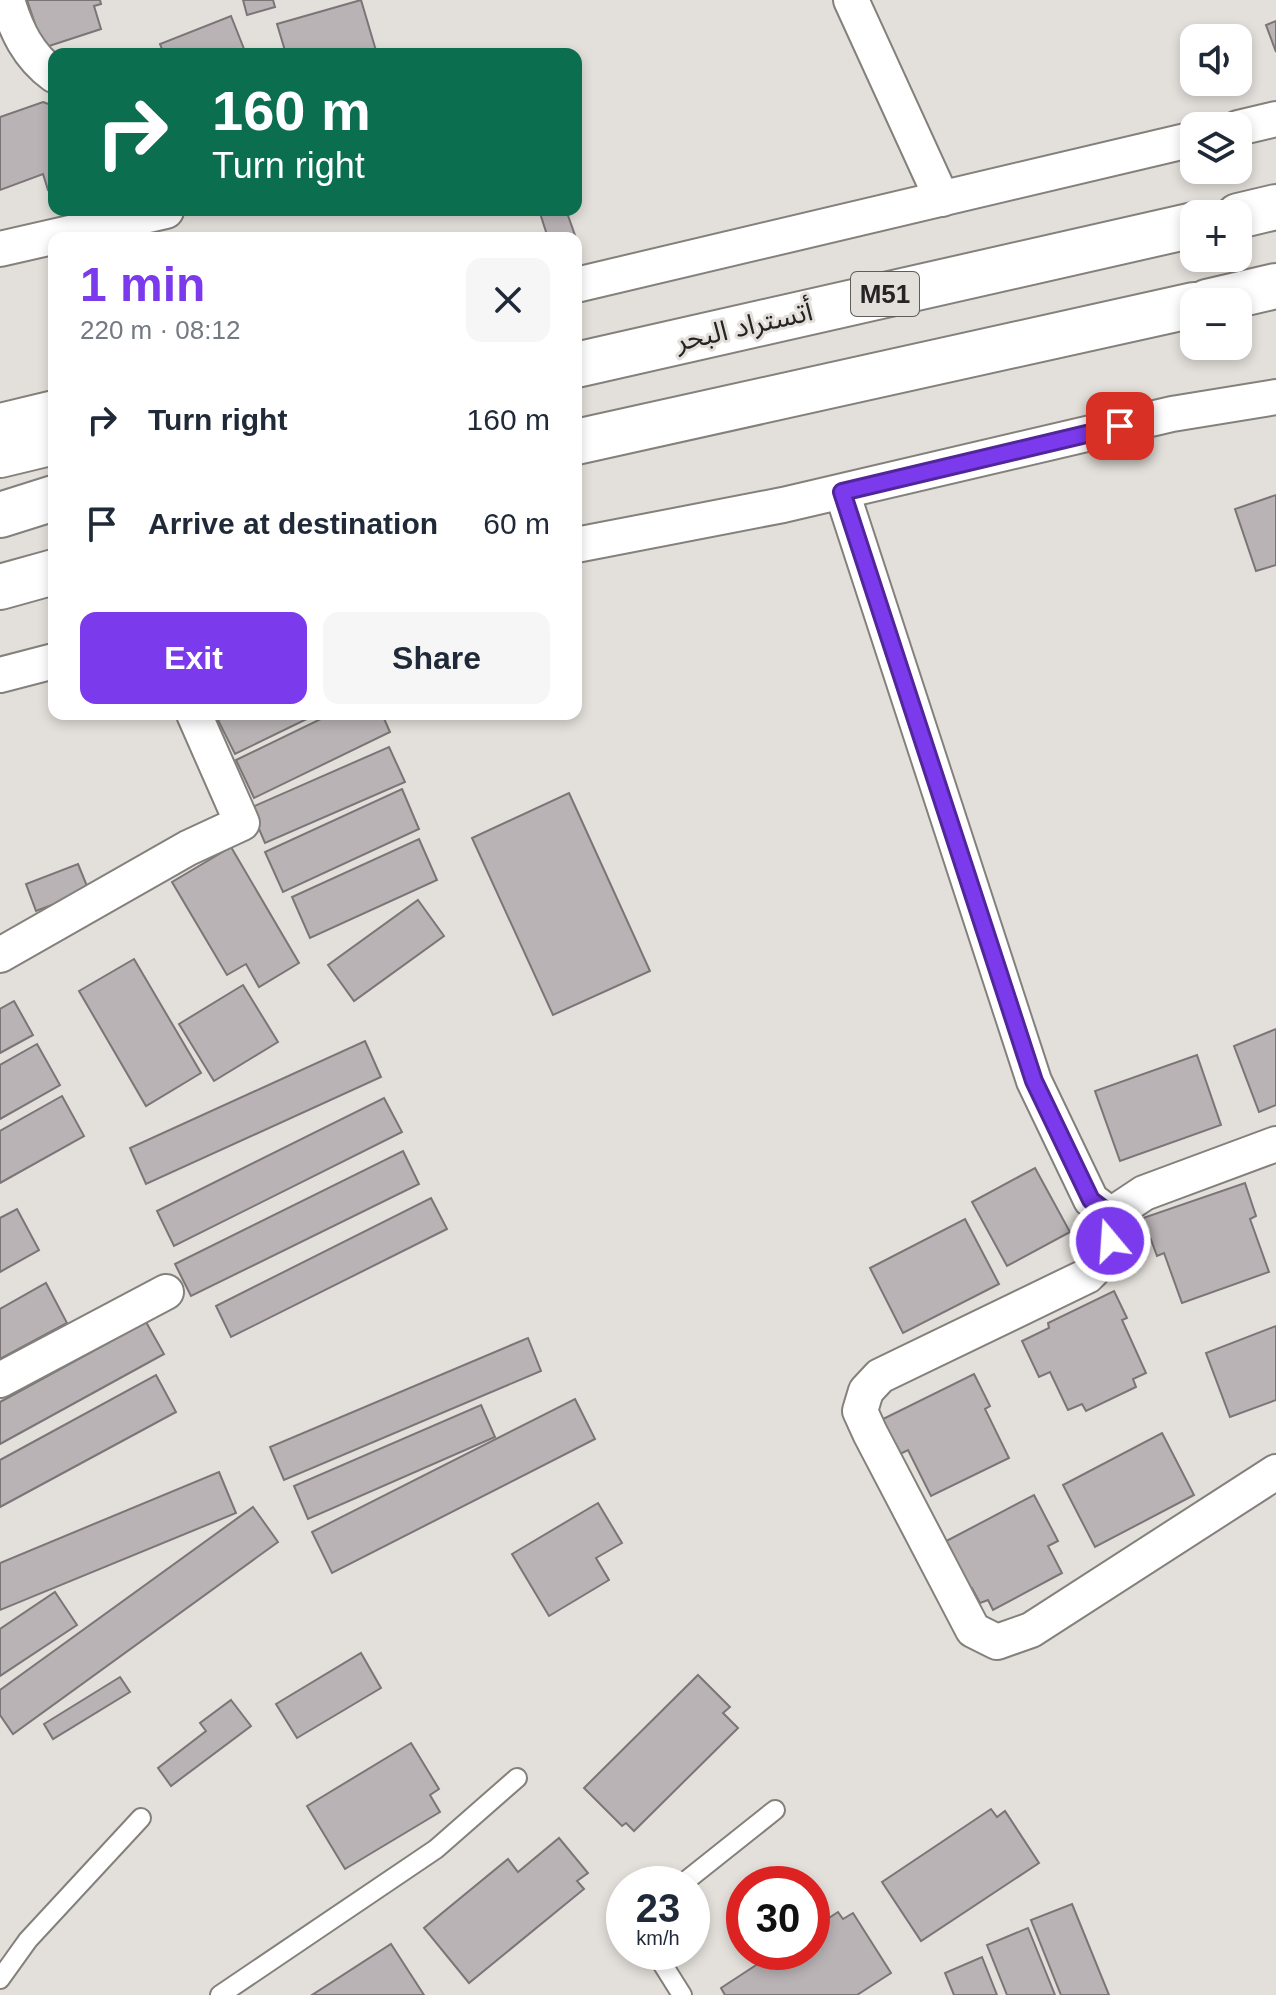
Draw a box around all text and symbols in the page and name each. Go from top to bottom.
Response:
map controls [1180,24,1252,360]
button: sound [1180,24,1252,96]
text: 160 m [212,79,371,142]
icon: right [80,80,184,184]
button: layers [1180,112,1252,184]
text: Turn right [212,145,365,186]
button: + [1180,200,1252,272]
text: 1 min [80,258,205,311]
button: close [466,258,550,342]
road number: M51 [851,272,919,316]
button: − [1180,288,1252,360]
street label: أتستراد البحر [671,293,816,358]
text: 220 m · 08:12 [80,315,240,345]
pin [1086,392,1154,460]
icon: right [80,398,124,442]
text: Turn right [148,403,287,436]
text: 160 m [467,403,550,436]
icon: arrive [1098,404,1142,448]
icon: arrive [80,502,124,546]
text: Arrive at destination [148,507,438,540]
text: 60 m [483,507,550,540]
button: Exit [80,612,307,704]
button: Share [323,612,550,704]
position arrow [1068,1199,1152,1283]
speed limit sign: 30 [726,1866,830,1970]
text: 23 [636,1886,680,1930]
text: km/h [636,1927,680,1949]

